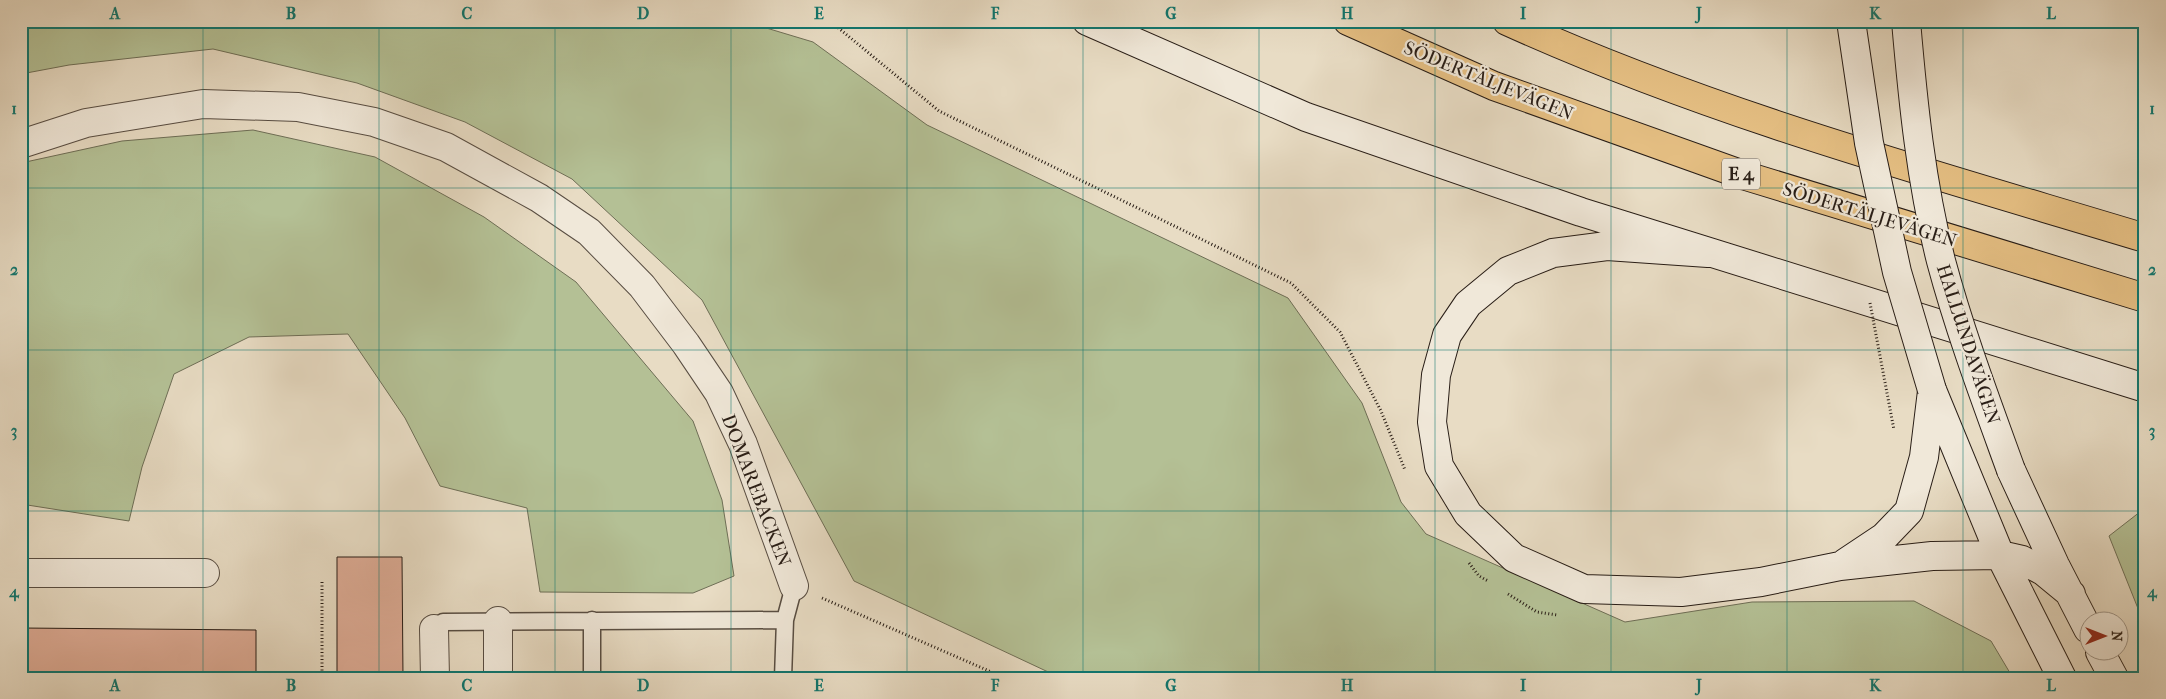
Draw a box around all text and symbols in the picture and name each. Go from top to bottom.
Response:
text: A [109,4,121,23]
text: B [286,4,296,23]
text: C [462,4,473,23]
text: D [637,4,649,23]
text: E [814,4,824,23]
text: F [990,4,1000,23]
text: G [1165,4,1177,23]
text: H [1341,4,1354,23]
text: I [1520,4,1527,23]
text: J [1694,4,1702,24]
text: K [1869,4,1882,23]
text: L [2046,4,2056,23]
street label: SÖDERTÄLJEVÄGEN [1401,37,1577,125]
text: 1 [11,99,17,118]
text: 1 [2149,99,2155,118]
road number: E 4 [1722,158,1760,190]
street label: SÖDERTÄLJEVÄGEN [1780,178,1960,252]
text: 2 [10,260,18,279]
text: 2 [2148,260,2156,279]
street label: HALLUNDAVÄGEN [1932,262,2004,428]
street label: DOMAREBACKEN [717,411,795,570]
text: 3 [11,421,17,441]
text: 3 [2149,421,2155,441]
text: 4 [8,582,20,602]
text: 4 [2146,582,2158,602]
north arrow [2078,612,2128,662]
text: N [2108,631,2125,642]
text: A [109,676,121,695]
text: B [286,676,296,695]
text: C [462,676,473,695]
text: D [637,676,649,695]
text: E [814,676,824,695]
text: F [990,676,1000,695]
text: G [1165,676,1177,695]
text: H [1341,676,1354,695]
text: I [1520,676,1527,695]
text: J [1694,676,1702,696]
text: K [1869,676,1882,695]
text: L [2046,676,2056,695]

